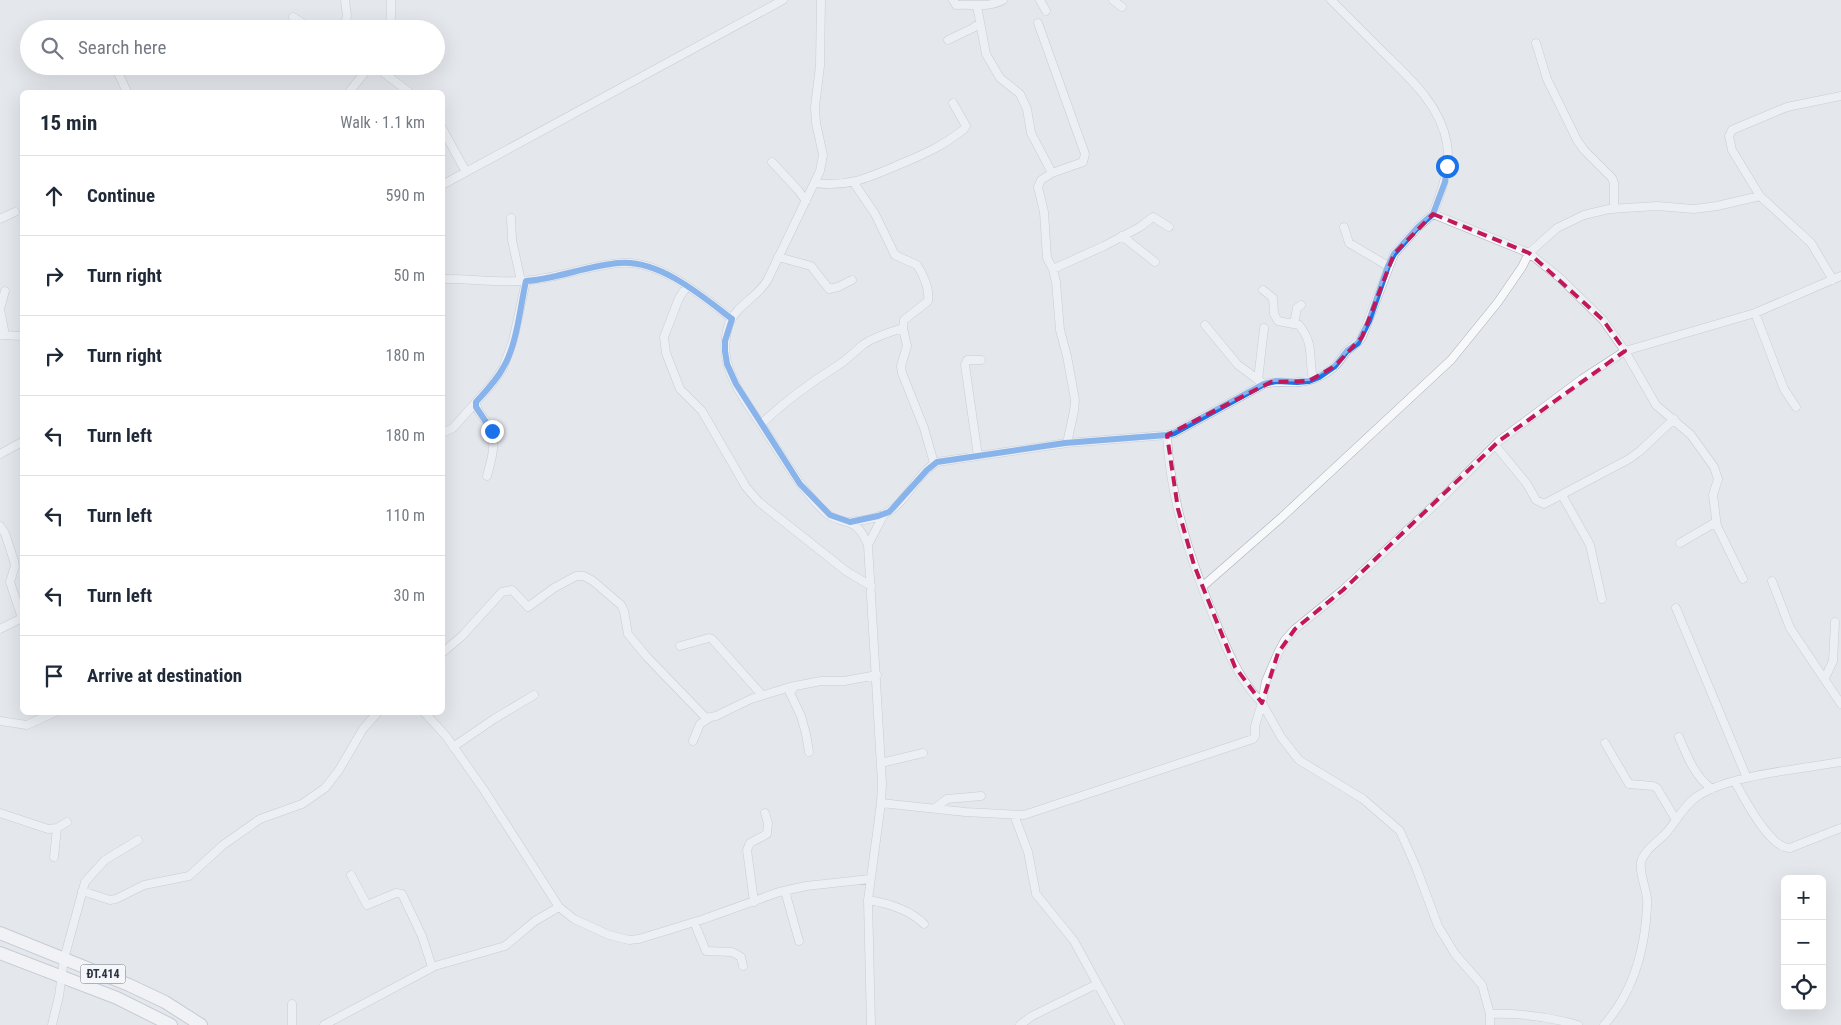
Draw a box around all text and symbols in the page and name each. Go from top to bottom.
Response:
search box [20,20,445,75]
icon: search [38,34,66,62]
text: Search here [78,36,166,59]
text: 15 min [40,111,97,135]
text: Walk · 1.1 km [340,113,425,132]
route start [1436,155,1459,178]
icon: ahead [40,182,68,210]
text: Continue [87,184,155,207]
text: 590 m [386,186,425,205]
icon: right [40,262,68,290]
text: Turn right [87,264,162,287]
text: 50 m [393,266,425,285]
icon: right [40,342,68,370]
text: Turn right [87,344,162,367]
text: 180 m [386,346,425,365]
route end [481,420,504,443]
icon: left [40,422,68,450]
text: Turn left [87,424,152,447]
text: 180 m [386,426,425,445]
icon: left [40,502,68,530]
text: Turn left [87,504,152,527]
text: 110 m [386,506,425,525]
icon: left [40,582,68,610]
text: Turn left [87,584,152,607]
text: 30 m [393,586,425,605]
icon: arrive [40,662,68,690]
text: Arrive at destination [87,664,242,687]
map controls [1781,875,1826,1010]
button: + [1781,875,1826,920]
button: − [1781,920,1826,965]
road number: ĐT.414 [80,964,126,984]
button: locate [1781,965,1826,1010]

